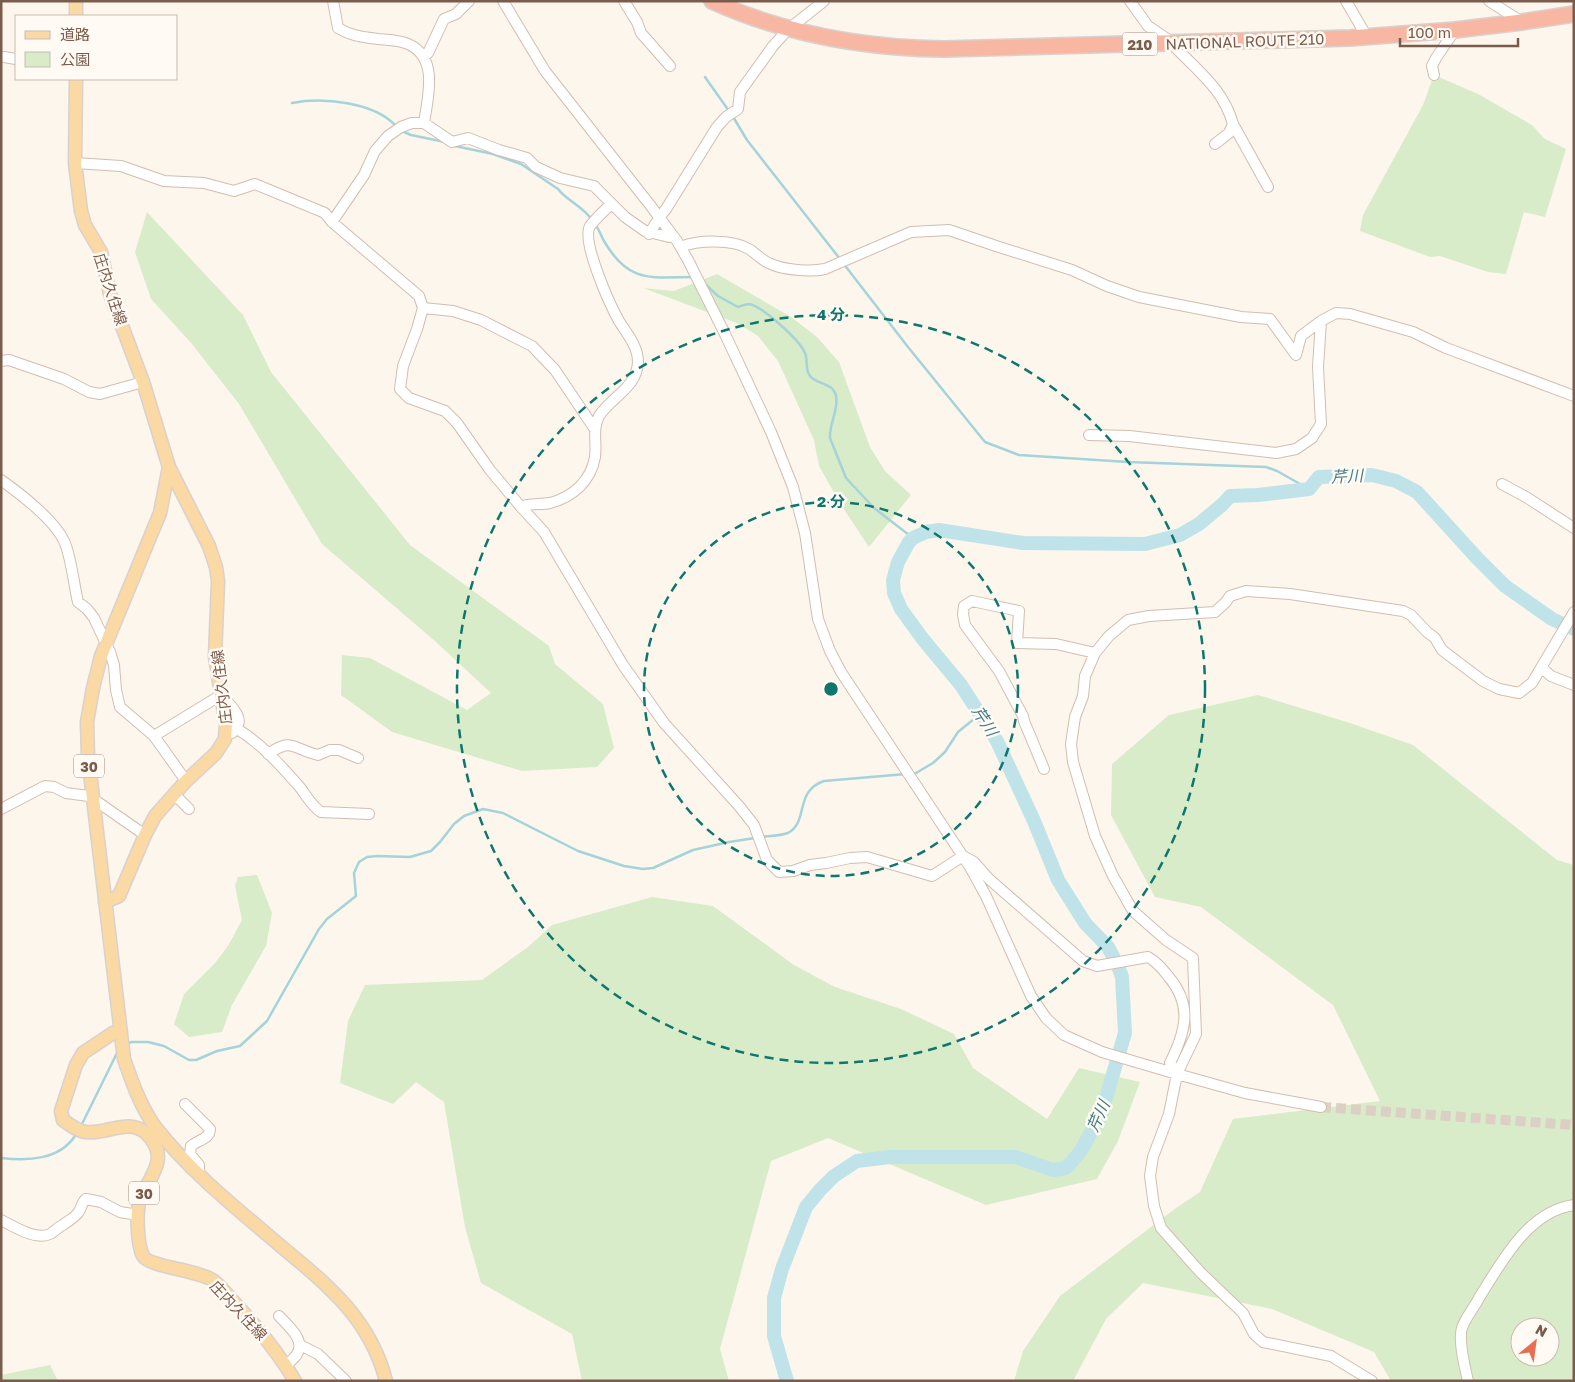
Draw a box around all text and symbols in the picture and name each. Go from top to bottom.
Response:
legend [15,15,178,80]
scale bar [1400,15,1518,47]
text: 100 m [1408,23,1451,41]
text: 道路 [60,25,90,43]
street label: NATIONAL ROUTE 210 [1165,29,1325,53]
road number: 210 [1122,33,1158,56]
text: 公園 [60,50,90,68]
street label: 庄内久住線 [91,251,131,327]
text: 4 分 [817,305,845,323]
water label: 芹川 [1330,465,1365,487]
text: 2 分 [817,492,845,510]
street label: 庄内久住線 [207,649,235,725]
centre of rings [822,680,840,698]
water label: 芹川 [968,702,1003,742]
road number: 30 [74,754,104,778]
water label: 芹川 [1082,1095,1114,1135]
road number: 30 [129,1182,159,1204]
street label: 庄内久住線 [207,1276,271,1344]
north arrow [1510,1317,1560,1367]
text: N [1533,1320,1550,1340]

